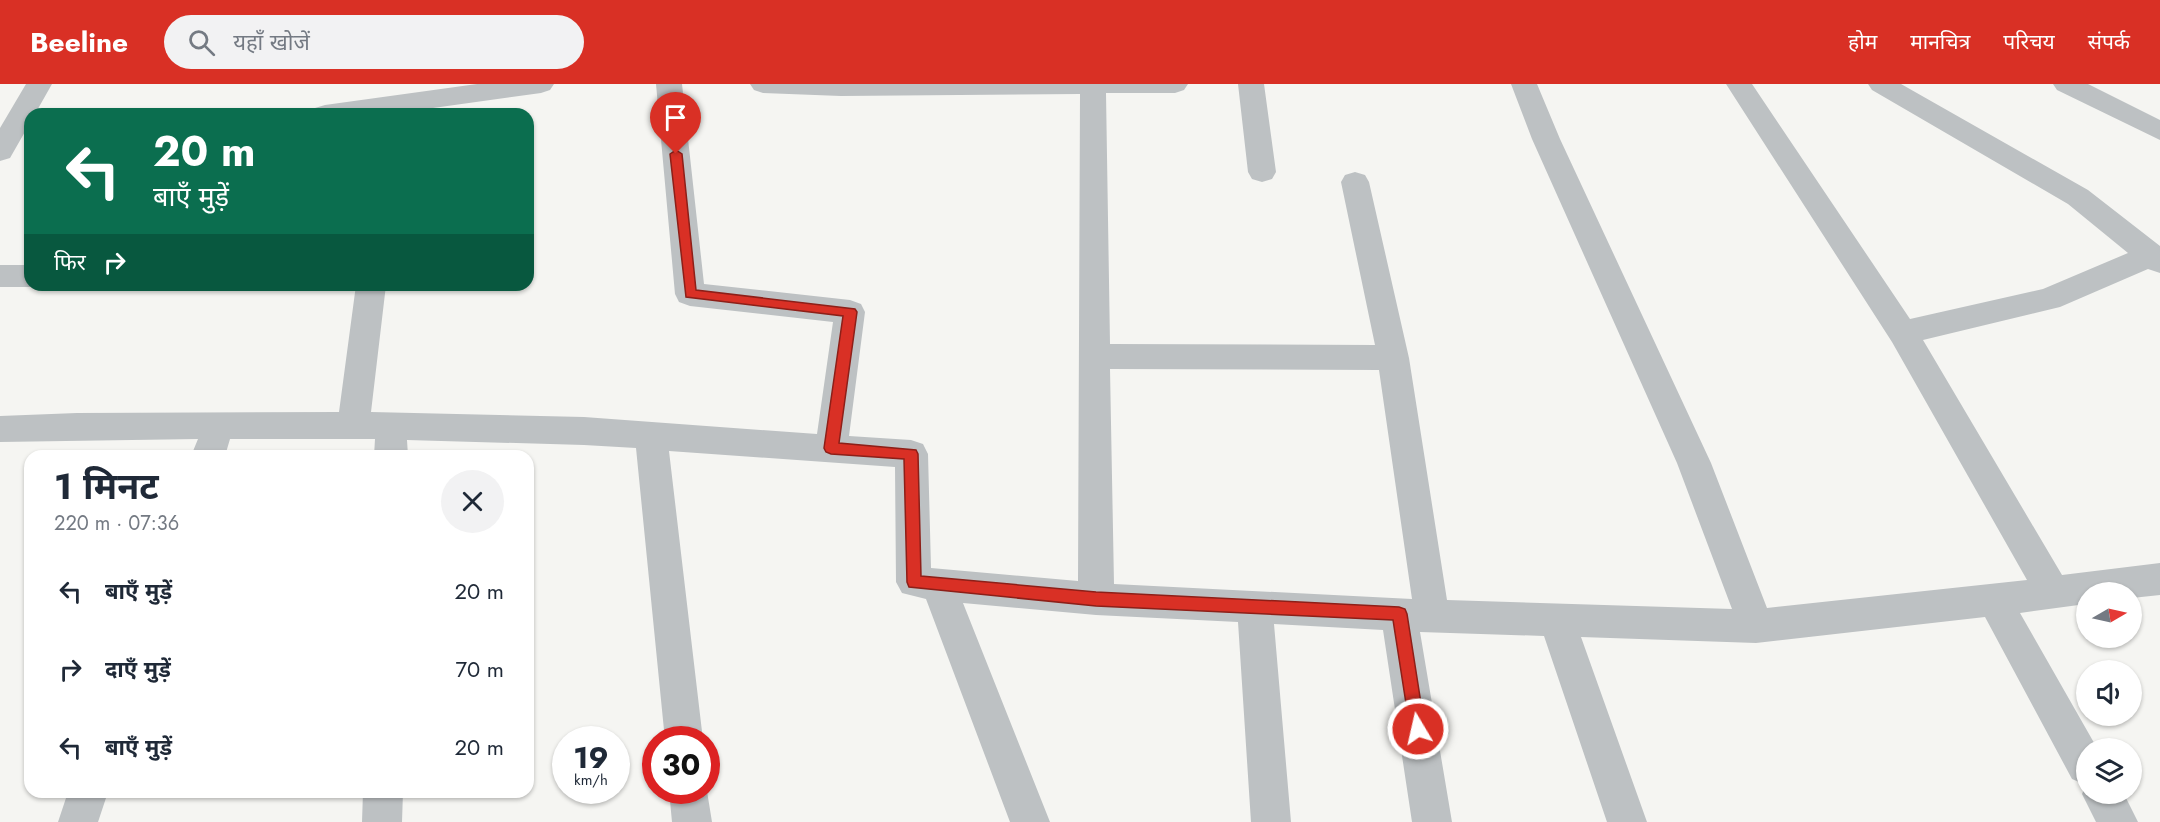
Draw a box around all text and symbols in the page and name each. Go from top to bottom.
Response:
search box [164,15,584,69]
text: Beeline [30,22,128,63]
icon: search [185,26,218,59]
text: यहाँ खोजें [233,26,310,58]
text: होम [1848,27,1877,57]
text: मानचित्र [1910,27,1970,57]
text: परिचय [2003,27,2055,57]
text: संपर्क [2088,27,2130,57]
pin [650,92,701,154]
icon: arrive [659,101,692,134]
text: 20 m [153,121,255,182]
icon: left [54,132,132,210]
text: बाएँ मुड़ें [153,177,229,216]
text: फिर [54,246,86,278]
icon: right [98,246,131,279]
text: 1 मिनट [54,460,159,512]
button: close [441,470,504,533]
text: 220 m · 07:36 [54,509,179,538]
icon: left [54,575,87,608]
text: बाएँ मुड़ें [105,575,172,607]
text: 20 m [455,575,504,607]
north arrow [2076,582,2142,648]
map controls [2076,582,2142,804]
icon: right [54,653,87,686]
text: दाएँ मुड़ें [105,653,171,685]
text: 70 m [455,653,504,685]
button: sound [2076,660,2142,726]
position arrow [1386,697,1450,761]
speed limit sign: 30 [642,726,720,804]
icon: left [54,731,87,764]
text: बाएँ मुड़ें [105,731,172,763]
text: 20 m [455,731,504,763]
text: 19 [573,736,609,779]
button: layers [2076,738,2142,804]
text: km/h [574,769,608,791]

